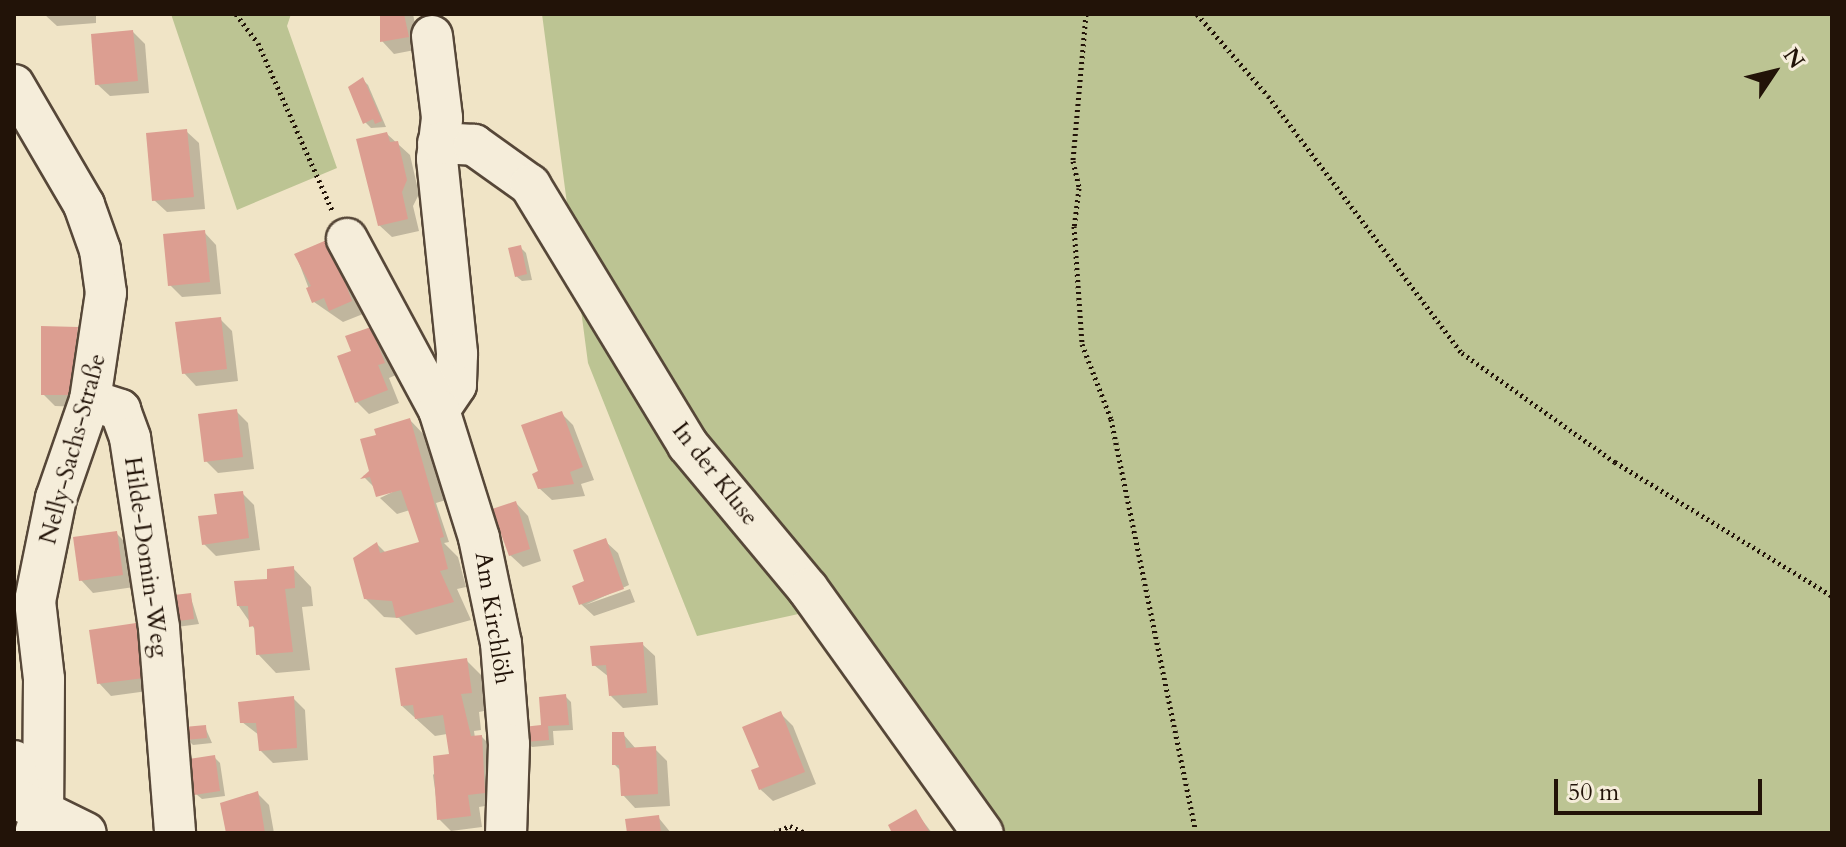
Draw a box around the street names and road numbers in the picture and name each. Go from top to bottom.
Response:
street label: Nelly-Sachs-Straße [34,351,112,547]
street label: In der Kluse [666,417,764,531]
street label: Hilde-Domin-Weg [118,455,174,659]
street label: Am Kirchlöh [468,550,518,686]

